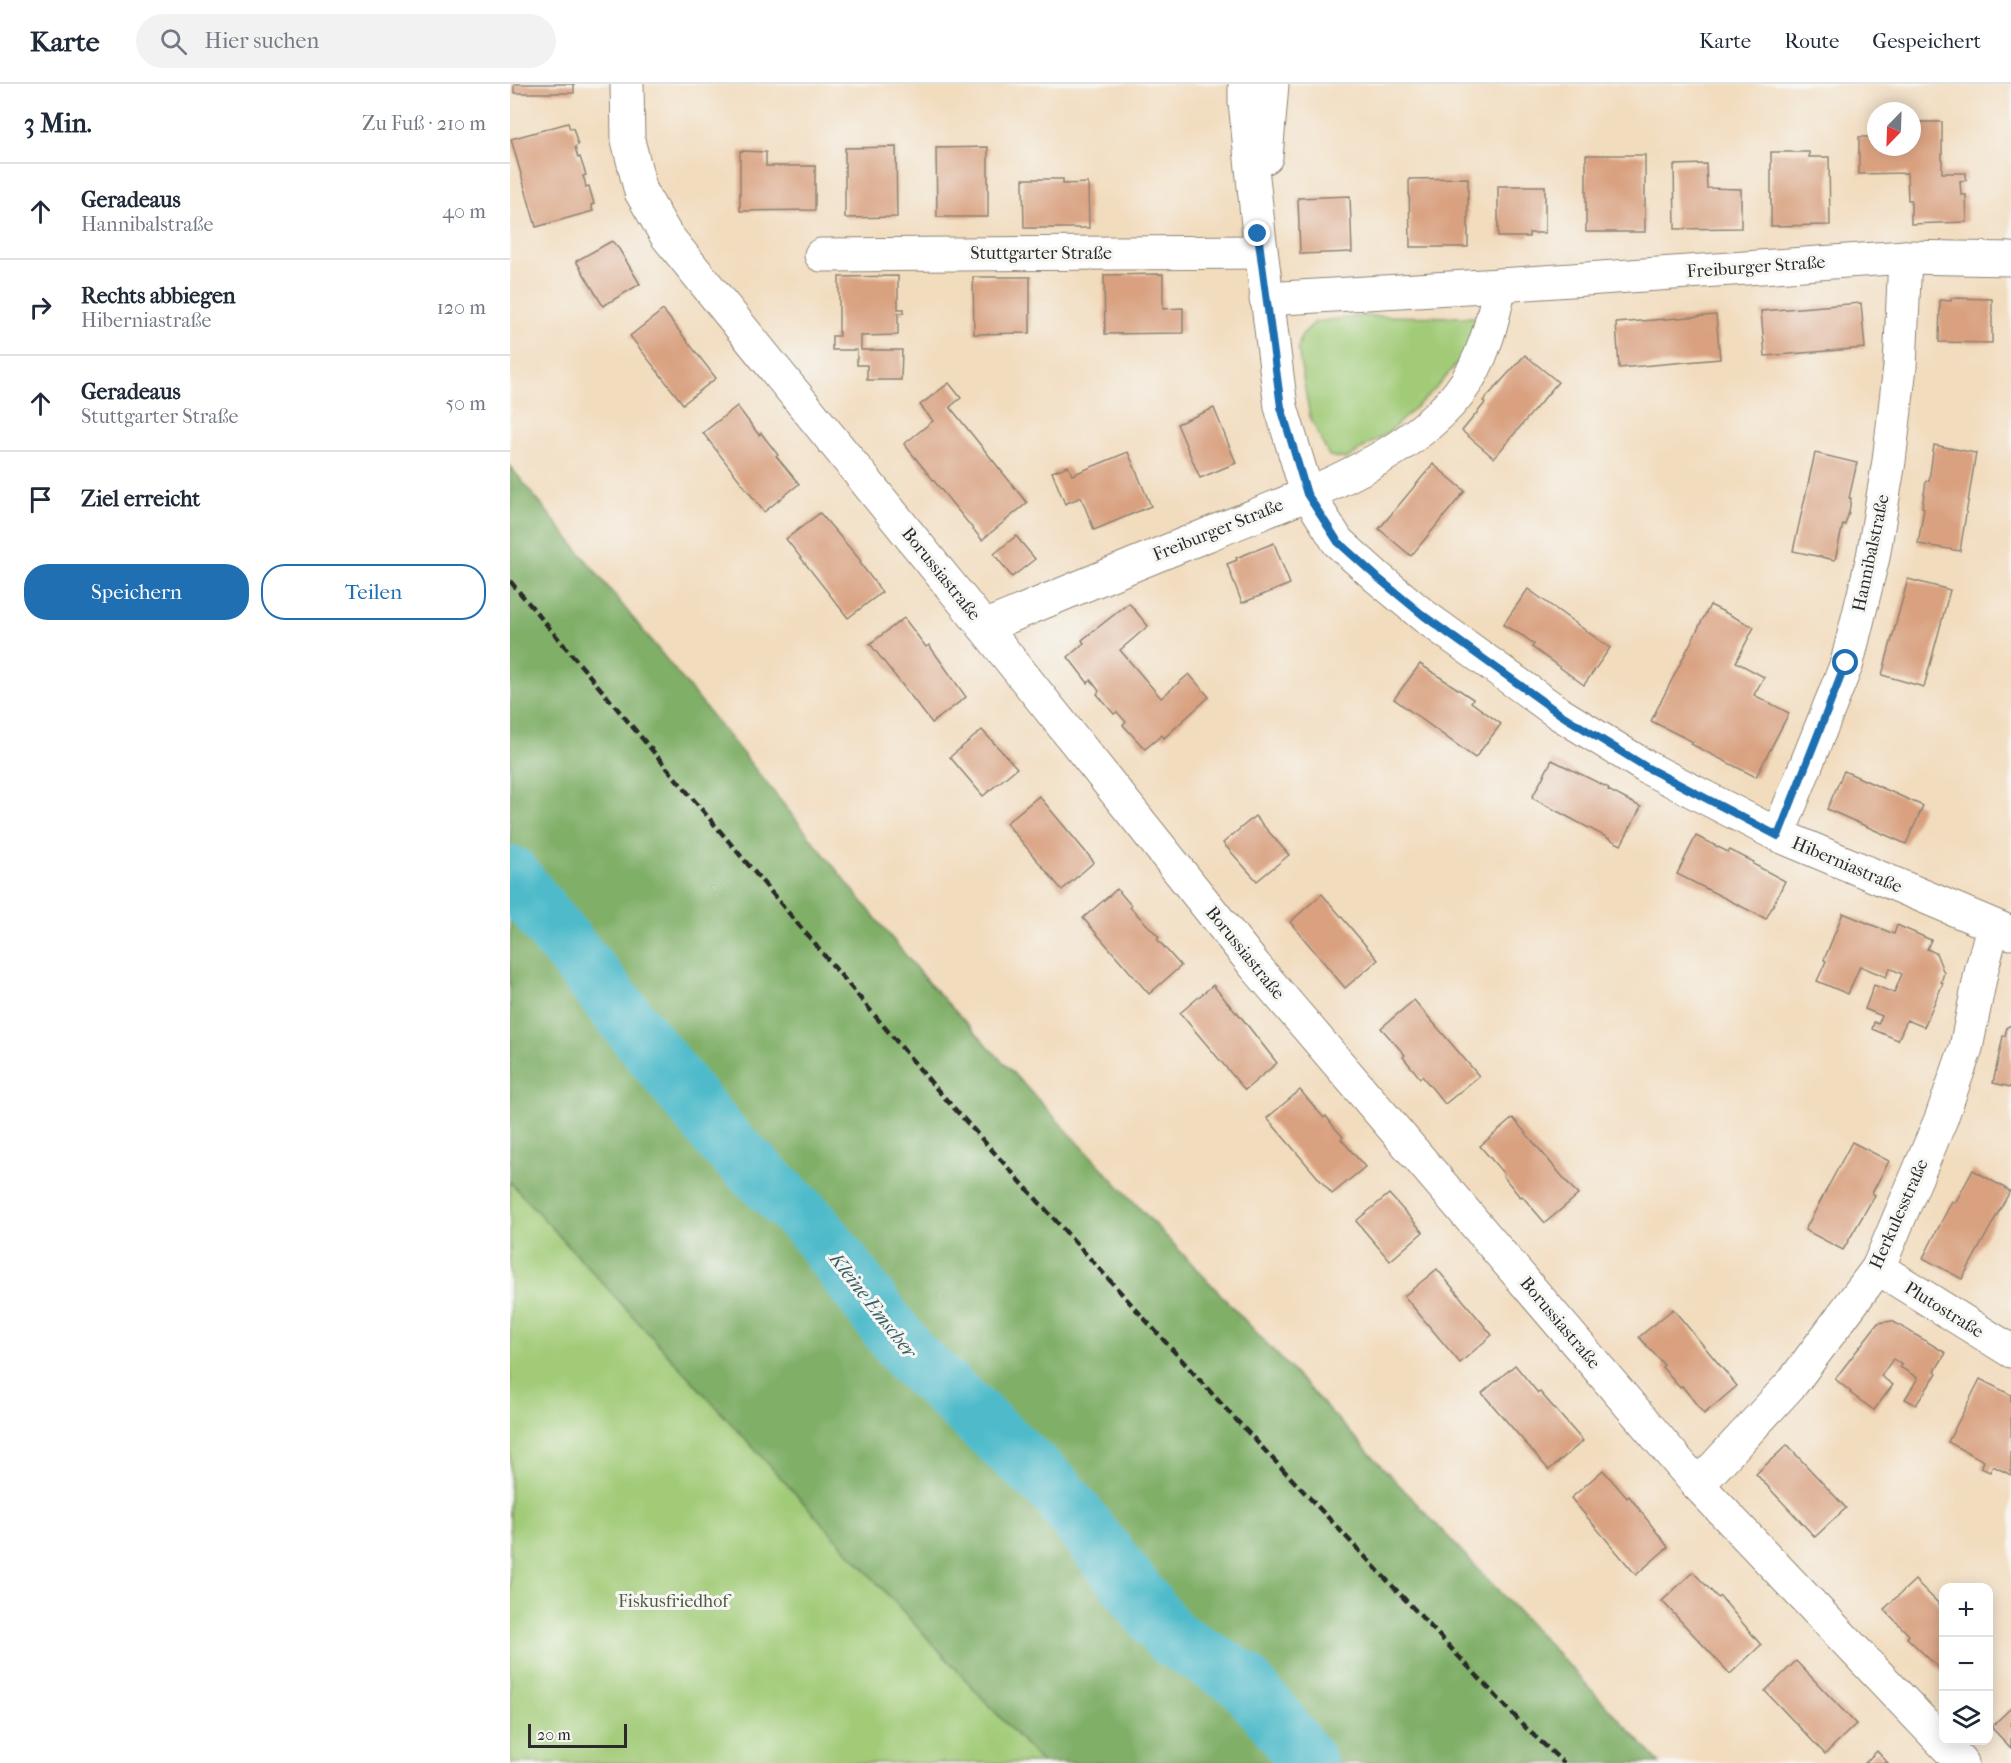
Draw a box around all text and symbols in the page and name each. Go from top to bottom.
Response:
search box [136,14,556,68]
text: Karte [30,25,100,58]
icon: search [157,25,190,58]
text: Hier suchen [205,28,319,54]
text: Karte [1699,29,1751,53]
text: Route [1784,29,1839,53]
text: Gespeichert [1872,29,1981,53]
north arrow [1867,102,1921,156]
text: 3 Min. [24,108,92,139]
text: Zu Fuß · 210 m [362,112,486,135]
text: Geradeaus [81,187,181,213]
icon: ahead [24,195,57,228]
text: 40 m [442,200,486,223]
text: Hannibalstraße [81,213,213,236]
route end [1244,220,1270,246]
street label: Stuttgarter Straße [970,243,1112,264]
street label: Freiburger Straße [1686,252,1826,282]
text: Rechts abbiegen [81,283,236,309]
icon: right [24,291,57,324]
text: 120 m [437,296,486,319]
text: Hiberniastraße [81,309,211,332]
text: Geradeaus [81,379,181,405]
icon: ahead [24,387,57,420]
text: 50 m [445,392,486,415]
text: Stuttgarter Straße [81,405,238,428]
icon: arrive [24,483,57,516]
text: Ziel erreicht [81,486,200,512]
street label: Hannibalstraße [1848,492,1894,613]
street label: Freiburger Straße [1150,494,1286,566]
street label: Borussiastraße [897,523,985,625]
button: Speichern [24,564,249,620]
button: Teilen [261,564,486,620]
route start [1832,649,1858,675]
street label: Hiberniastraße [1789,832,1905,898]
street label: Borussiastraße [1201,902,1289,1004]
street label: Herkulesstraße [1865,1156,1933,1272]
water label: Kleine Emscher [823,1246,923,1364]
street label: Borussiastraße [1516,1273,1605,1373]
street label: Plutostraße [1901,1277,1987,1343]
map controls [1939,1583,1993,1745]
button: + [1939,1583,1993,1637]
park label: Fiskusfriedhof [618,1591,732,1612]
button: − [1939,1637,1993,1691]
button: layers [1939,1691,1993,1745]
scale bar [528,1721,627,1748]
text: 20 m [537,1725,571,1744]

